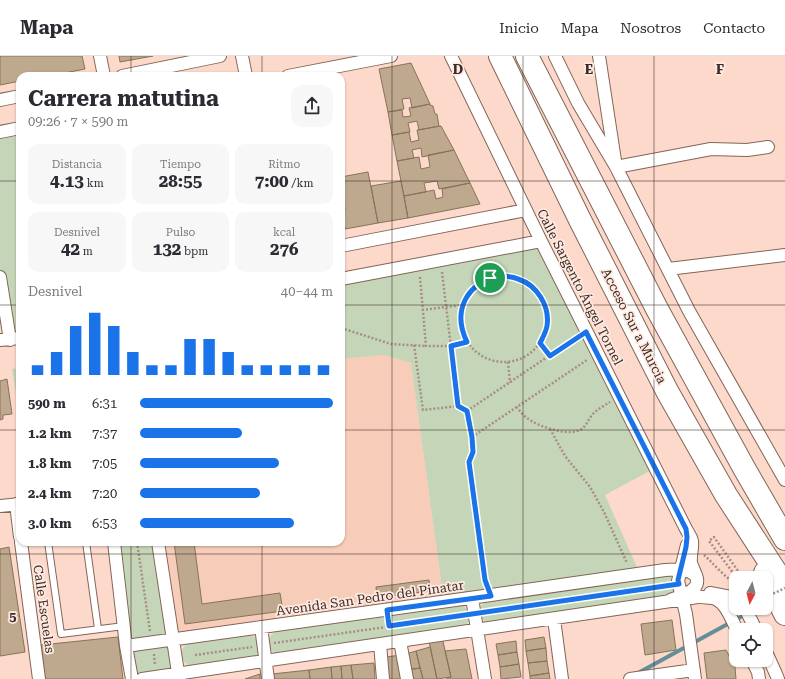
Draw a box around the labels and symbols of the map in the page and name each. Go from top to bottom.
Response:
text: D [453,62,463,77]
text: E [585,62,593,77]
text: F [716,62,724,77]
street label: Calle Sargento Ángel Tornel [534,206,627,368]
pin [473,261,507,295]
street label: Acceso Sur a Murcia [598,266,670,386]
street label: Calle Escuelas [30,564,58,654]
north arrow [729,571,773,615]
street label: Avenida San Pedro del Pinatar [275,577,465,619]
text: 5 [9,609,17,624]

